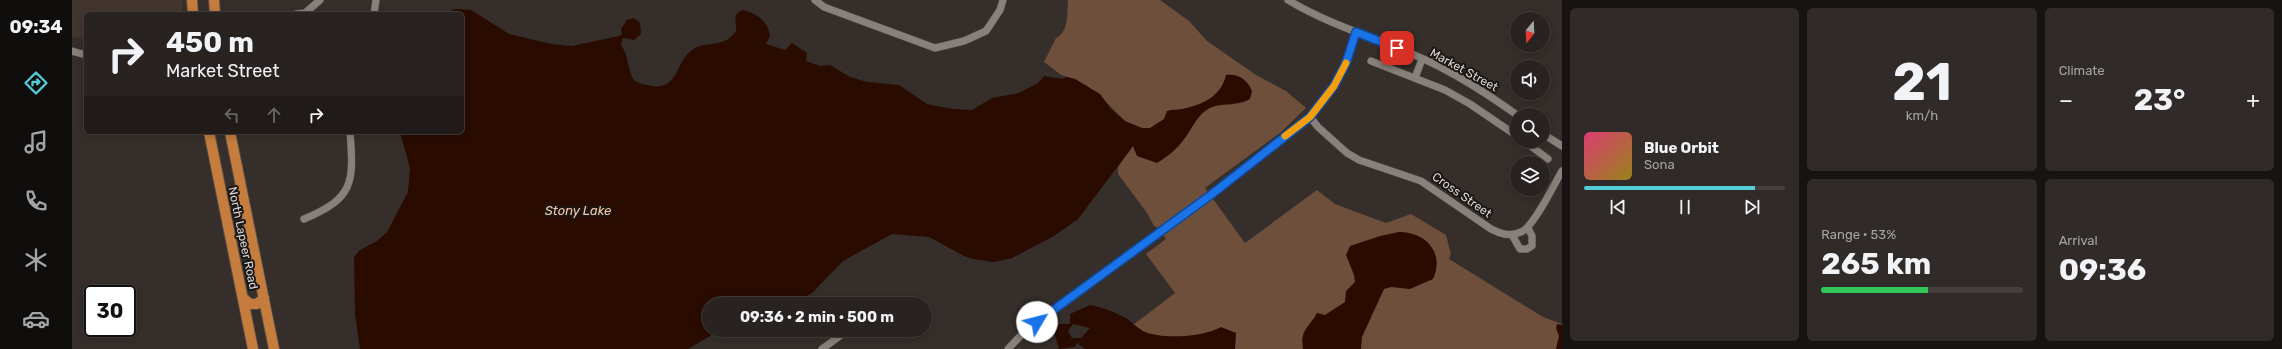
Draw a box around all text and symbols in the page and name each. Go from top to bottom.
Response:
north arrow [1510,12,1550,52]
map controls [1510,12,1550,196]
text: 09:34 [9,16,63,38]
text: 450 m [166,26,254,59]
icon: right [100,28,152,80]
pin [1380,31,1414,65]
icon: arrive [1386,37,1408,59]
street label: Market Street [1428,46,1501,95]
text: 21 [1892,51,1952,113]
text: Market Street [166,60,279,82]
button: sound [1510,60,1550,100]
text: Climate [2059,63,2105,78]
icon: directions [22,69,50,97]
text: 23° [2134,82,2185,118]
text: − [2059,87,2073,114]
text: + [2246,87,2260,114]
icon: left [221,104,243,126]
icon: ahead [263,104,285,126]
icon: right [305,104,327,126]
button: search [1510,108,1550,148]
text: km/h [1906,108,1938,123]
icon: music [22,128,50,156]
text: Blue Orbit [1644,139,1719,157]
button: layers [1510,156,1550,196]
text: Sona [1644,157,1675,172]
street label: Cross Street [1430,169,1495,221]
street label: North Lapeer Road [225,185,261,291]
icon: phone [22,187,50,215]
icon: previous [1607,196,1629,218]
icon: pause [1674,196,1696,218]
icon: next [1741,196,1763,218]
water label: Stony Lake [545,203,611,218]
text: Range · 53% [1821,227,1896,242]
text: Arrival [2059,233,2098,248]
icon: climate [22,246,50,274]
text: 265 km [1821,246,1931,282]
text: 09:36 [2059,252,2146,288]
speed limit sign: 30 [84,285,136,337]
position arrow [1016,301,1058,343]
icon: car [22,305,50,333]
text: 09:36 · 2 min · 500 m [740,308,894,326]

